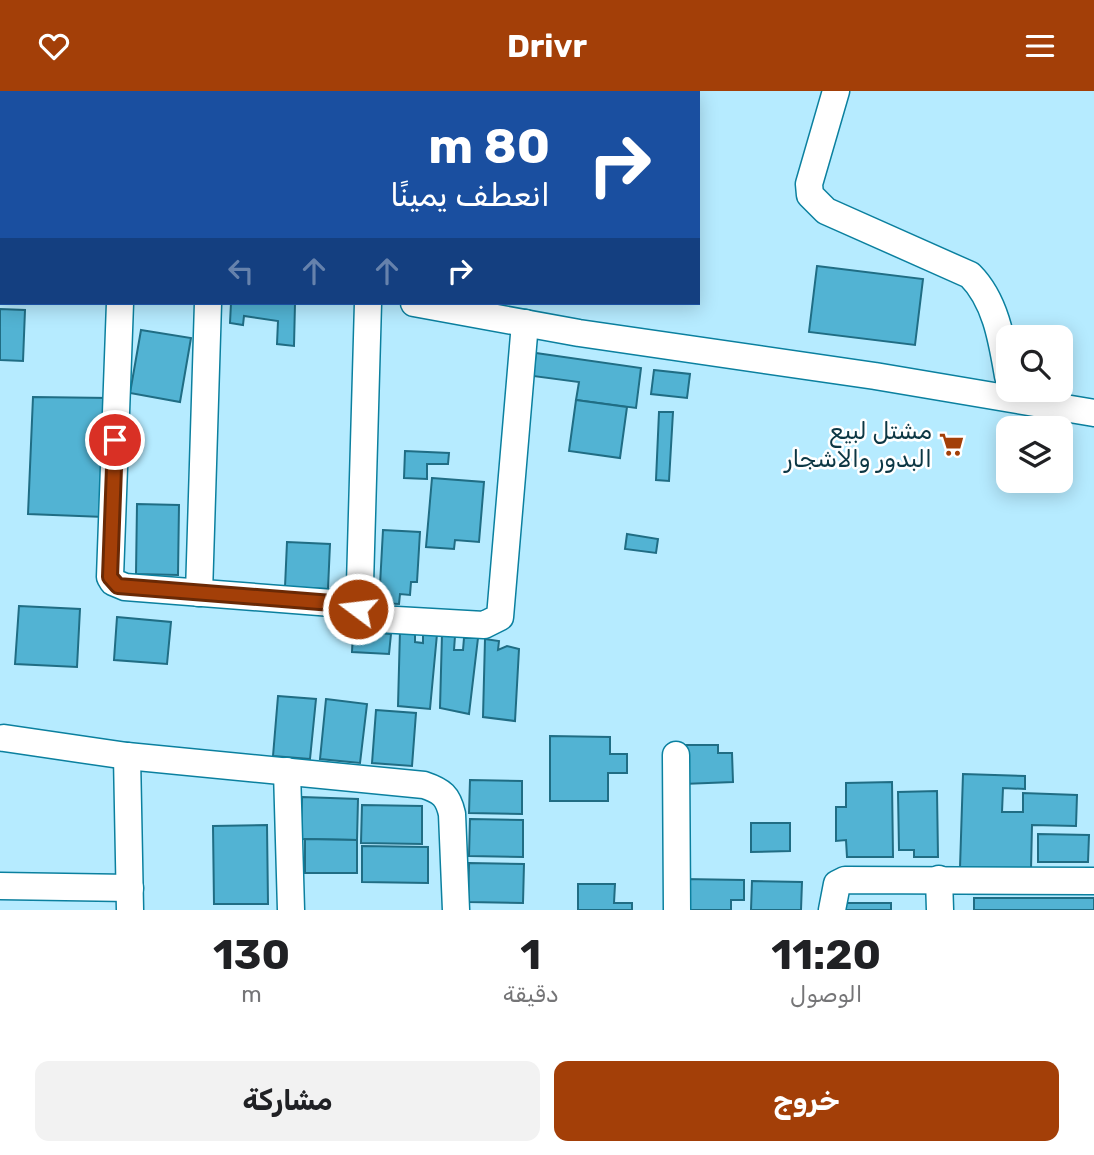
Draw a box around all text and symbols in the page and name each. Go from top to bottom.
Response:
icon: heart [35,27,73,65]
text: Drivr [507,27,587,65]
icon: menu [1021,27,1059,65]
text: 80 m [428,117,550,175]
icon: right [574,119,665,210]
text: انعطف يمينًا [390,176,550,214]
icon: left [222,252,260,290]
icon: ahead [295,252,333,290]
icon: ahead [368,252,406,290]
icon: right [441,252,479,290]
map controls [996,325,1073,493]
button: search [996,325,1073,402]
pin [85,410,145,470]
button: layers [996,416,1073,493]
place label: مشتل لبيع البدور والاشجار [783,417,932,473]
icon: arrive [96,421,134,459]
supermarket icon: مشتل لبيع البدور والاشجار [938,431,966,459]
position arrow [321,572,395,646]
text: 130 [213,930,290,980]
text: 1 [520,930,541,980]
text: 11:20 [771,930,881,980]
text: m [241,980,262,1008]
text: دقيقة [503,980,558,1008]
text: الوصول [790,980,862,1008]
button: مشاركة [35,1061,540,1141]
button: خروج [554,1061,1059,1141]

